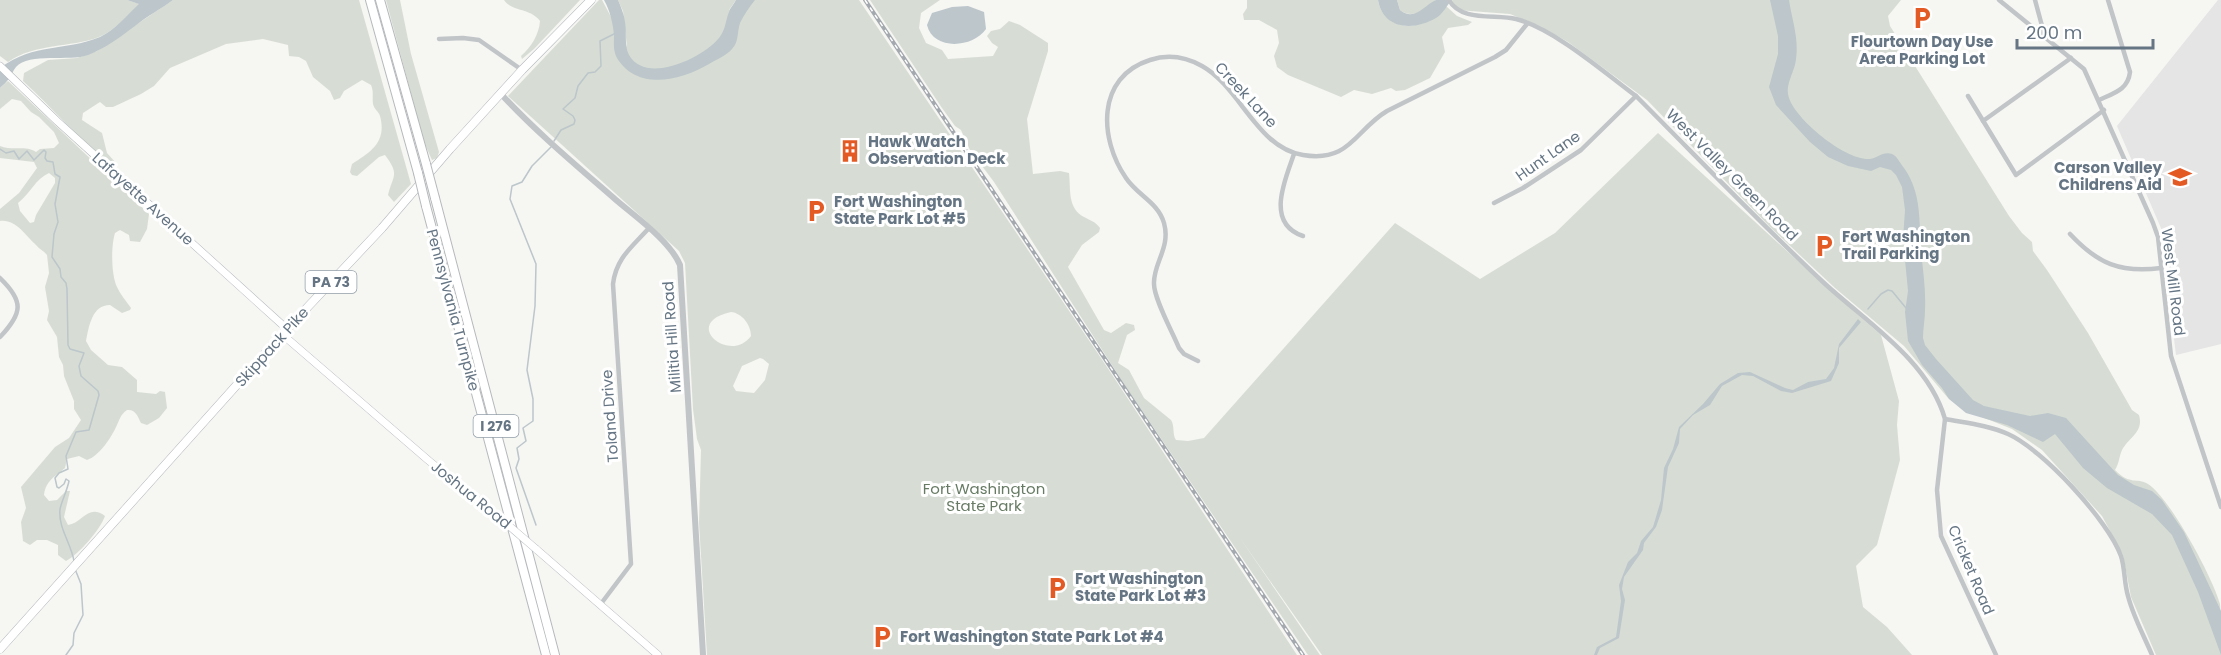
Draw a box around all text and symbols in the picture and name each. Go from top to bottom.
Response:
parking icon: Flourtown Day Use Area Parking Lot [1909,5,1935,31]
scale bar [2017,12,2154,50]
text: 200 m [2026,20,2082,45]
place label: Flourtown Day Use Area Parking Lot [1851,31,1993,69]
street label: Creek Lane [1210,57,1282,132]
street label: West Valley Green Road [1662,104,1803,245]
street label: Hunt Lane [1511,126,1584,186]
place label: Hawk Watch Observation Deck [868,131,1006,169]
building icon: Hawk Watch Observation Deck [837,138,863,164]
street label: Lafayette Avenue [88,147,199,250]
place label: Carson Valley Childrens Aid [2054,157,2163,195]
school or university icon: Carson Valley Childrens Aid [2167,164,2193,190]
place label: Fort Washington State Park Lot #5 [834,191,966,229]
parking icon: Fort Washington State Park Lot #5 [803,198,829,224]
place label: Fort Washington Trail Parking [1842,226,1970,264]
street label: Pennsylvania Turnpike [422,227,485,393]
street label: West Mill Road [2156,227,2191,337]
parking icon: Fort Washington Trail Parking [1811,233,1837,259]
road number: PA 73 [306,271,356,293]
street label: Militia Hill Road [657,281,686,394]
street label: Skippack Pike [230,302,313,391]
street label: Toland Drive [596,369,623,463]
road number: I 276 [474,415,518,437]
street label: Joshua Road [427,456,516,534]
park label: Fort Washington State Park [923,478,1045,516]
street label: Cricket Road [1943,522,2000,618]
place label: Fort Washington State Park Lot #3 [1075,568,1206,606]
parking icon: Fort Washington State Park Lot #3 [1044,575,1070,601]
parking icon: Fort Washington State Park Lot #4 [869,624,895,650]
place label: Fort Washington State Park Lot #4 [900,626,1164,647]

